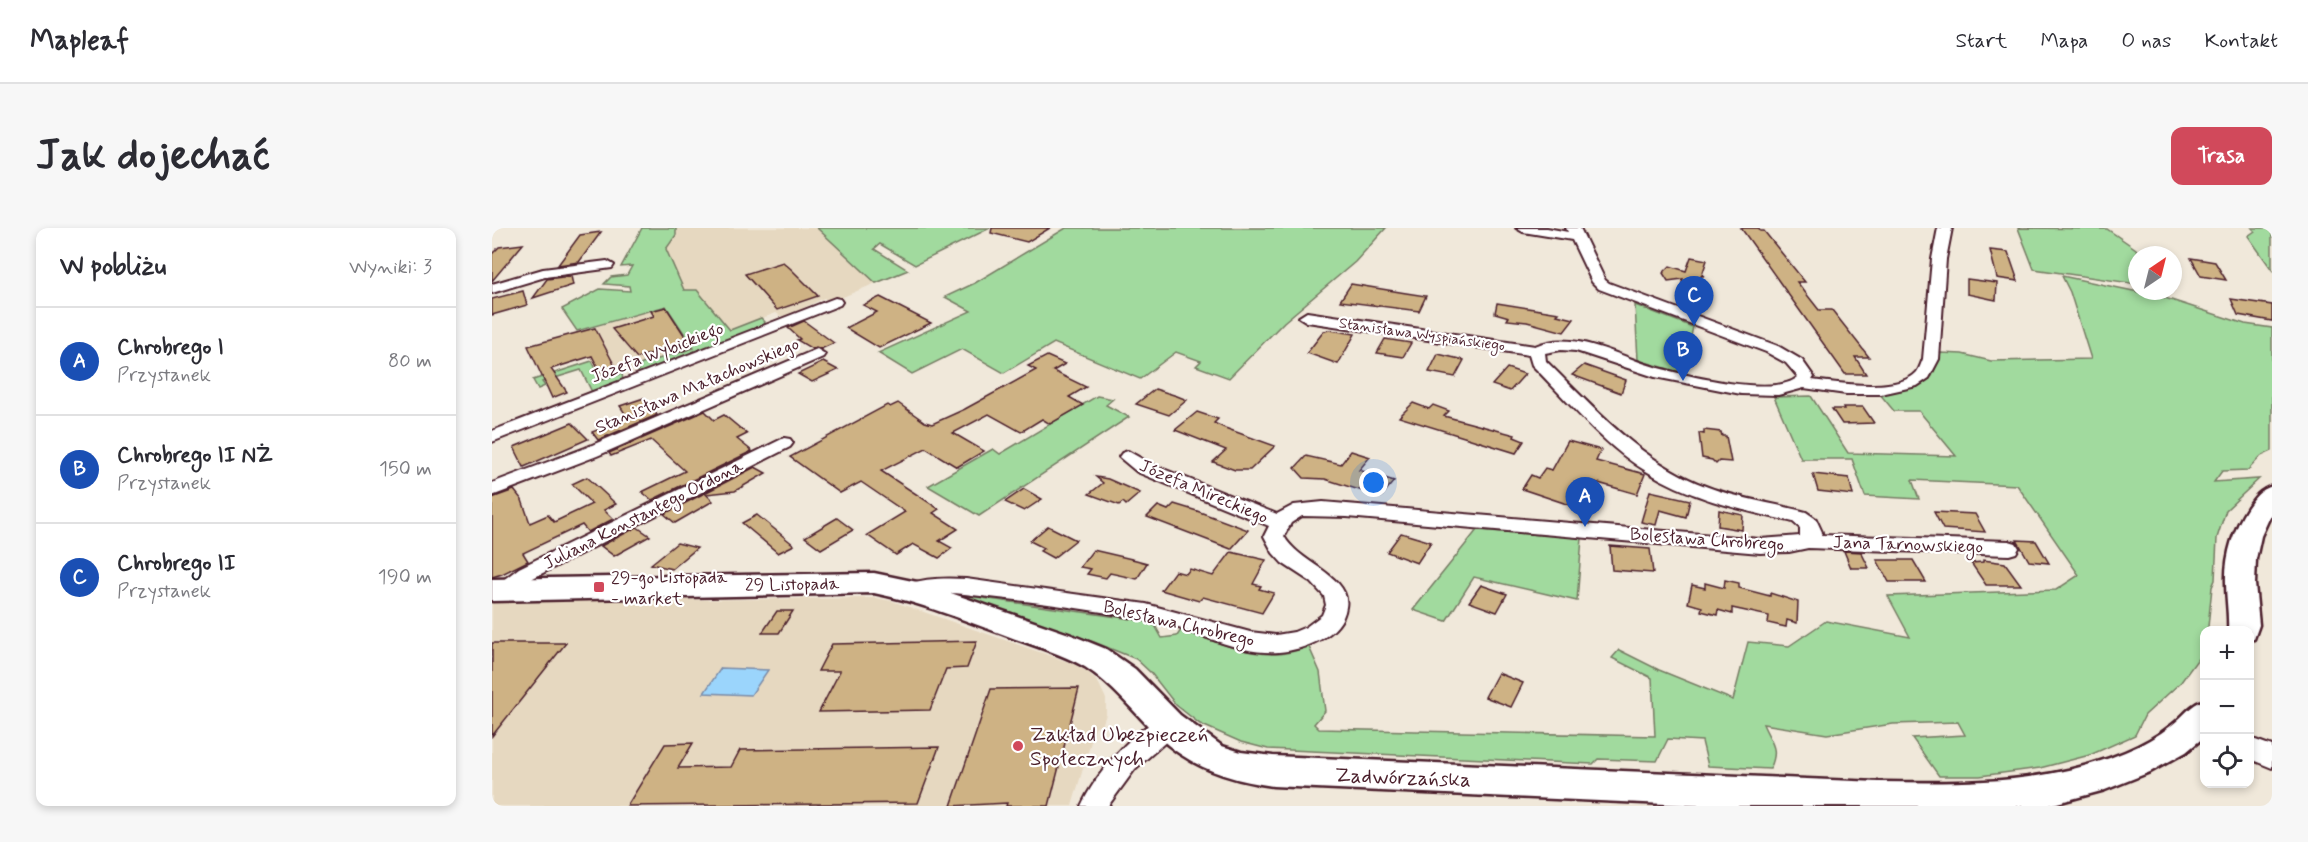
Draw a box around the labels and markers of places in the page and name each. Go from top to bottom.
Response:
pin: C [1674,276,1714,326]
pin: B [1664,332,1702,381]
pin: A [1566,478,1604,527]
place label: 29-go Listopada - market [611,566,727,611]
marker: 29-go Listopada - market [592,580,606,594]
place label: Zakład Ubezpieczeń Społecznych [1030,721,1208,773]
marker: Zakład Ubezpieczeń Społecznych [1011,739,1025,753]

